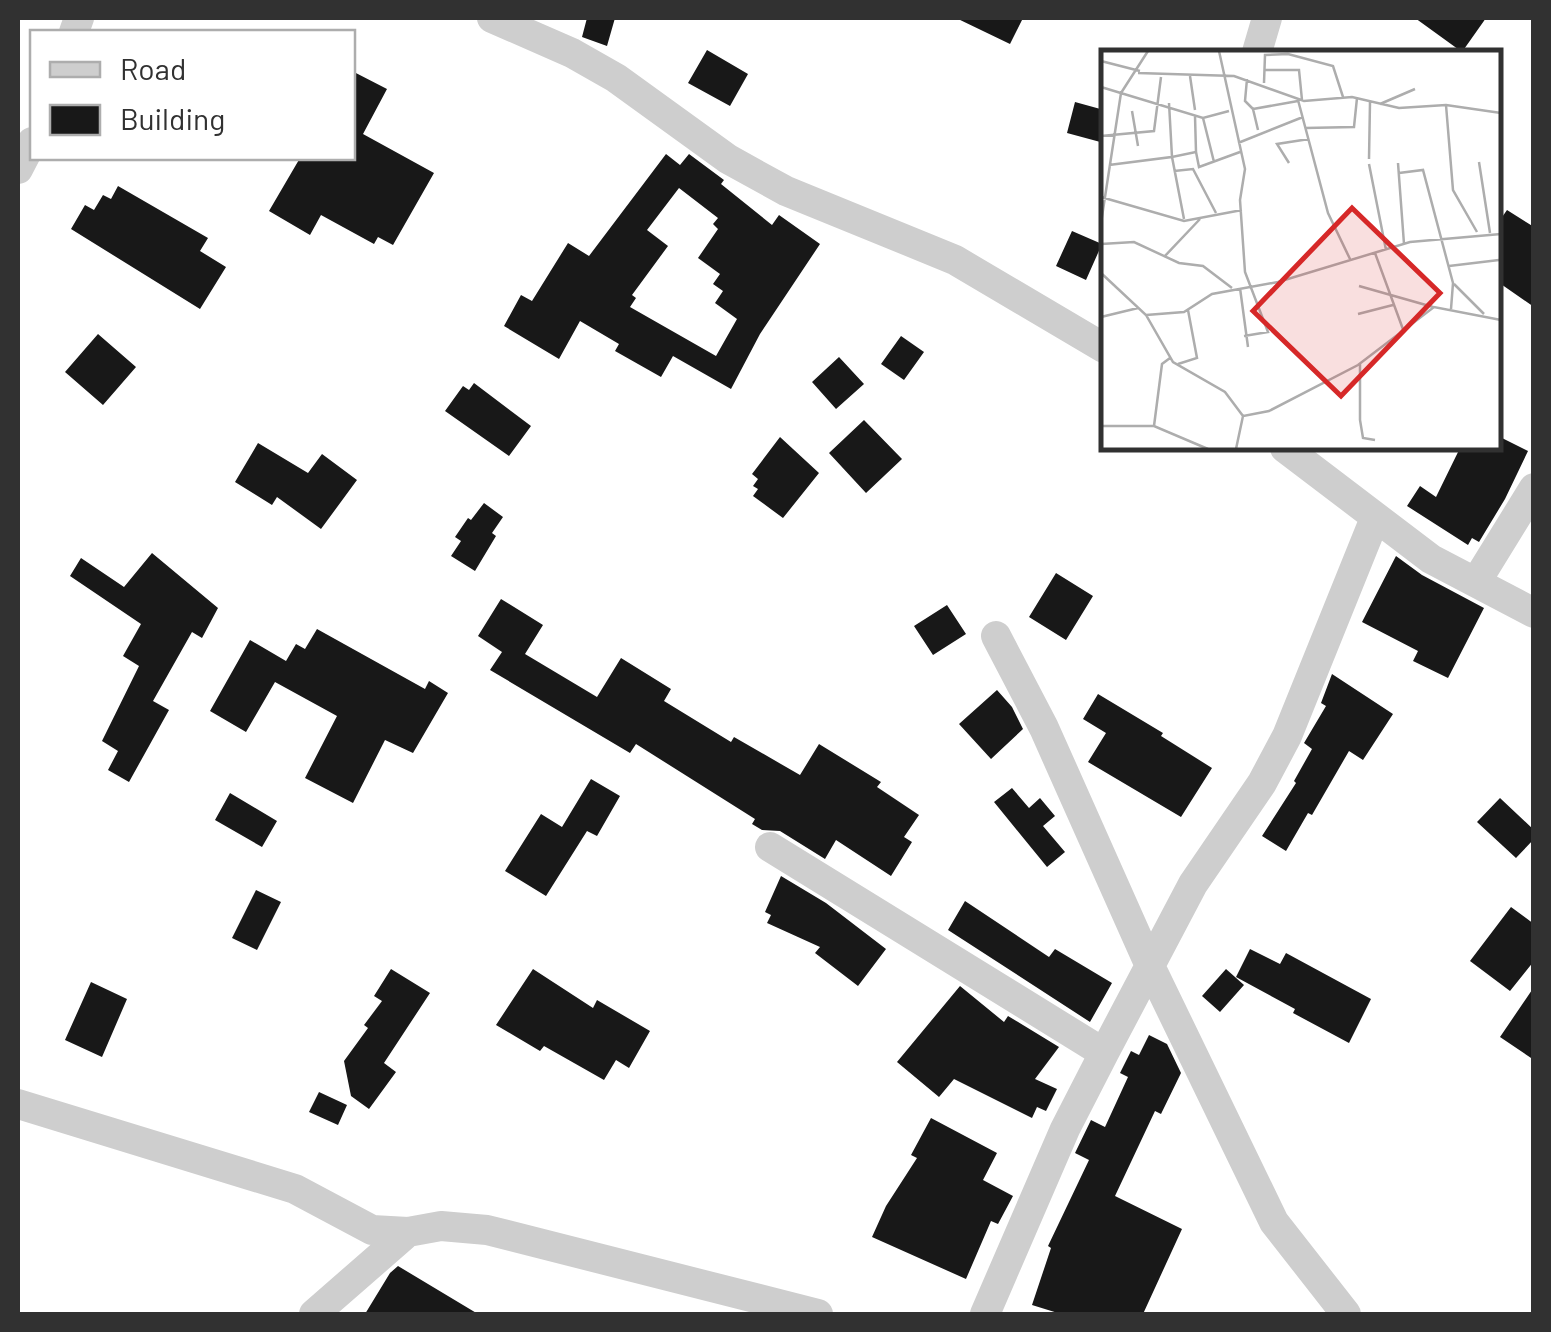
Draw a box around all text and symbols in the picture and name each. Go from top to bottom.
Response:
legend [30,30,355,160]
text: Road [120,50,186,86]
inset map [1101,50,1501,450]
text: Building [120,100,225,136]

